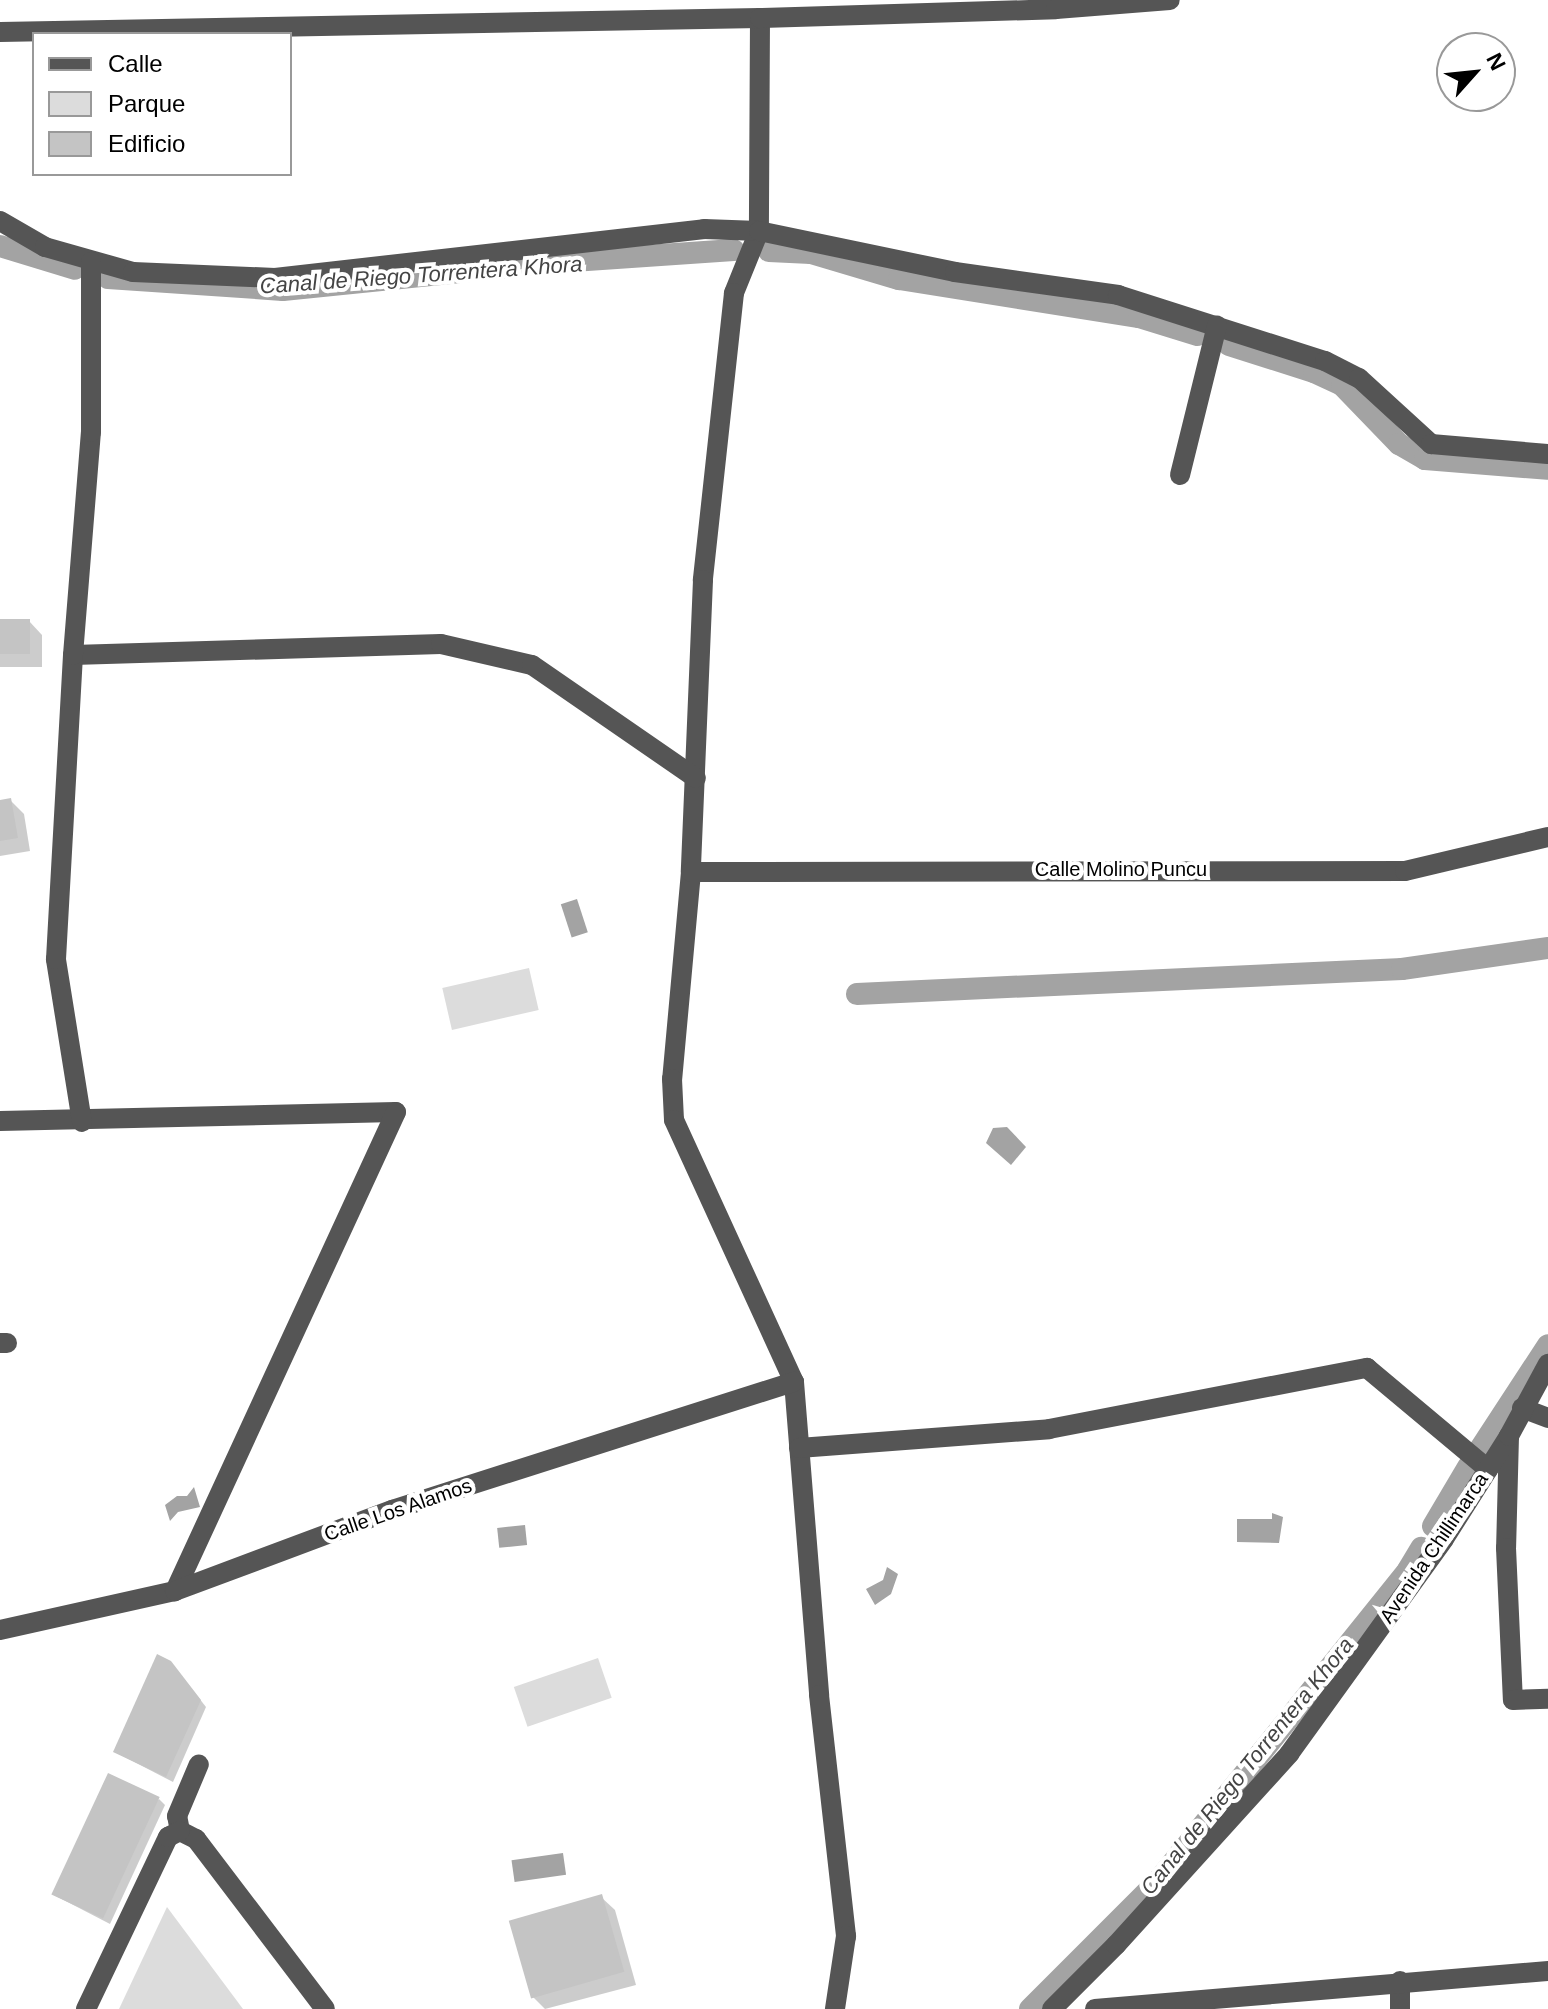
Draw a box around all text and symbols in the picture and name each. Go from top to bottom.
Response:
legend [32,32,292,176]
north arrow [1436,32,1516,112]
text: N [1481,49,1511,75]
text: Calle [108,50,163,77]
text: Parque [108,90,185,117]
text: Edificio [108,130,185,157]
water label: Canal de Riego Torrentera Khora [259,251,583,299]
street label: Calle Molino Puncu [1035,857,1207,881]
street label: Avenida Chillimarca [1375,1468,1493,1628]
street label: Calle Los Alamos [321,1473,475,1547]
water label: Canal de Riego Torrentera Khora [1135,1632,1359,1900]

